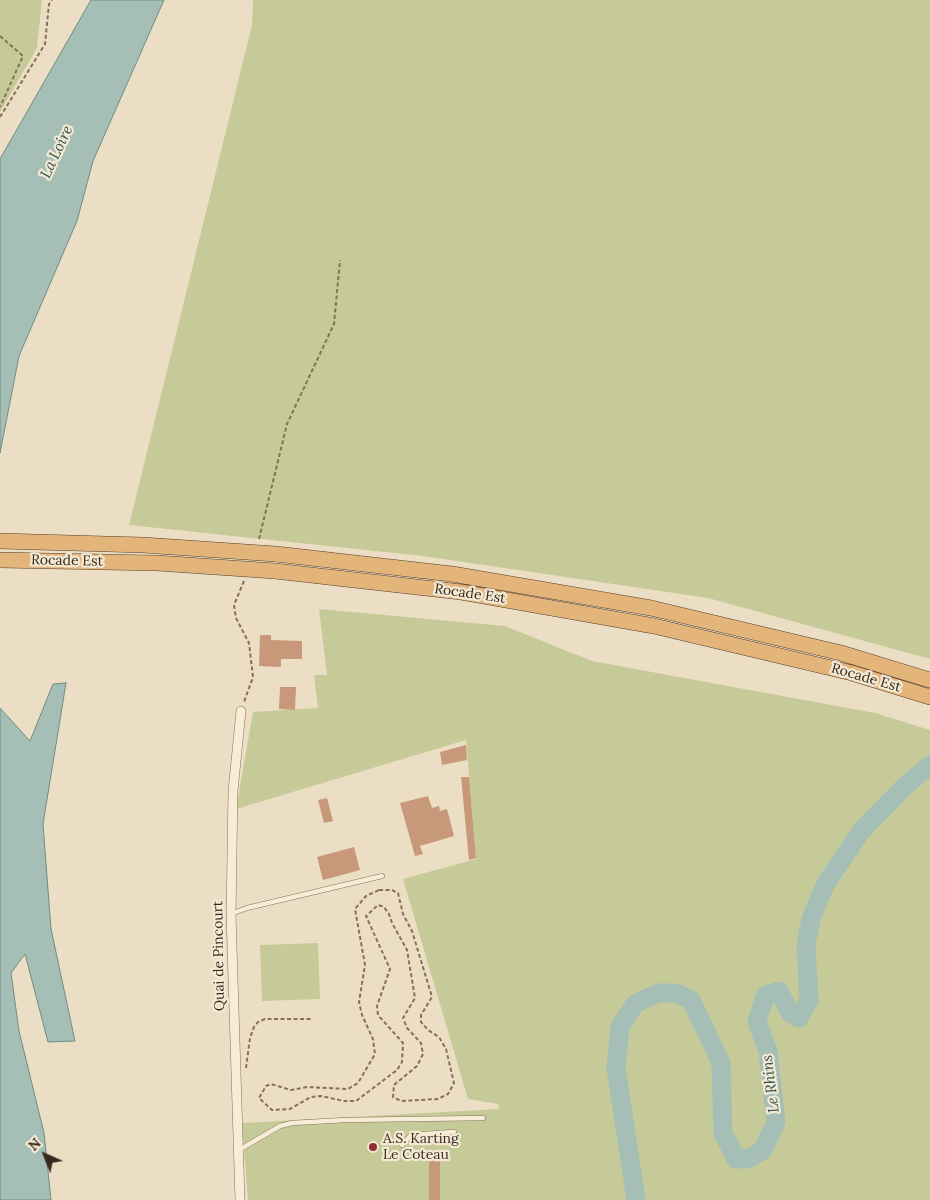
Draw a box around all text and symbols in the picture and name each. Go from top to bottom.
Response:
water label: La Loire [37,123,77,181]
street label: Rocade Est [31,552,103,570]
street label: Rocade Est [433,581,507,607]
street label: Rocade Est [829,660,903,696]
street label: Quai de Pincourt [210,901,228,1011]
water label: Le Rhins [759,1054,783,1114]
north arrow [20,1130,70,1180]
place label: A.S. Karting Le Coteau [383,1131,459,1164]
text: N [24,1134,45,1154]
marker: A.S. Karting Le Coteau [367,1141,379,1153]

